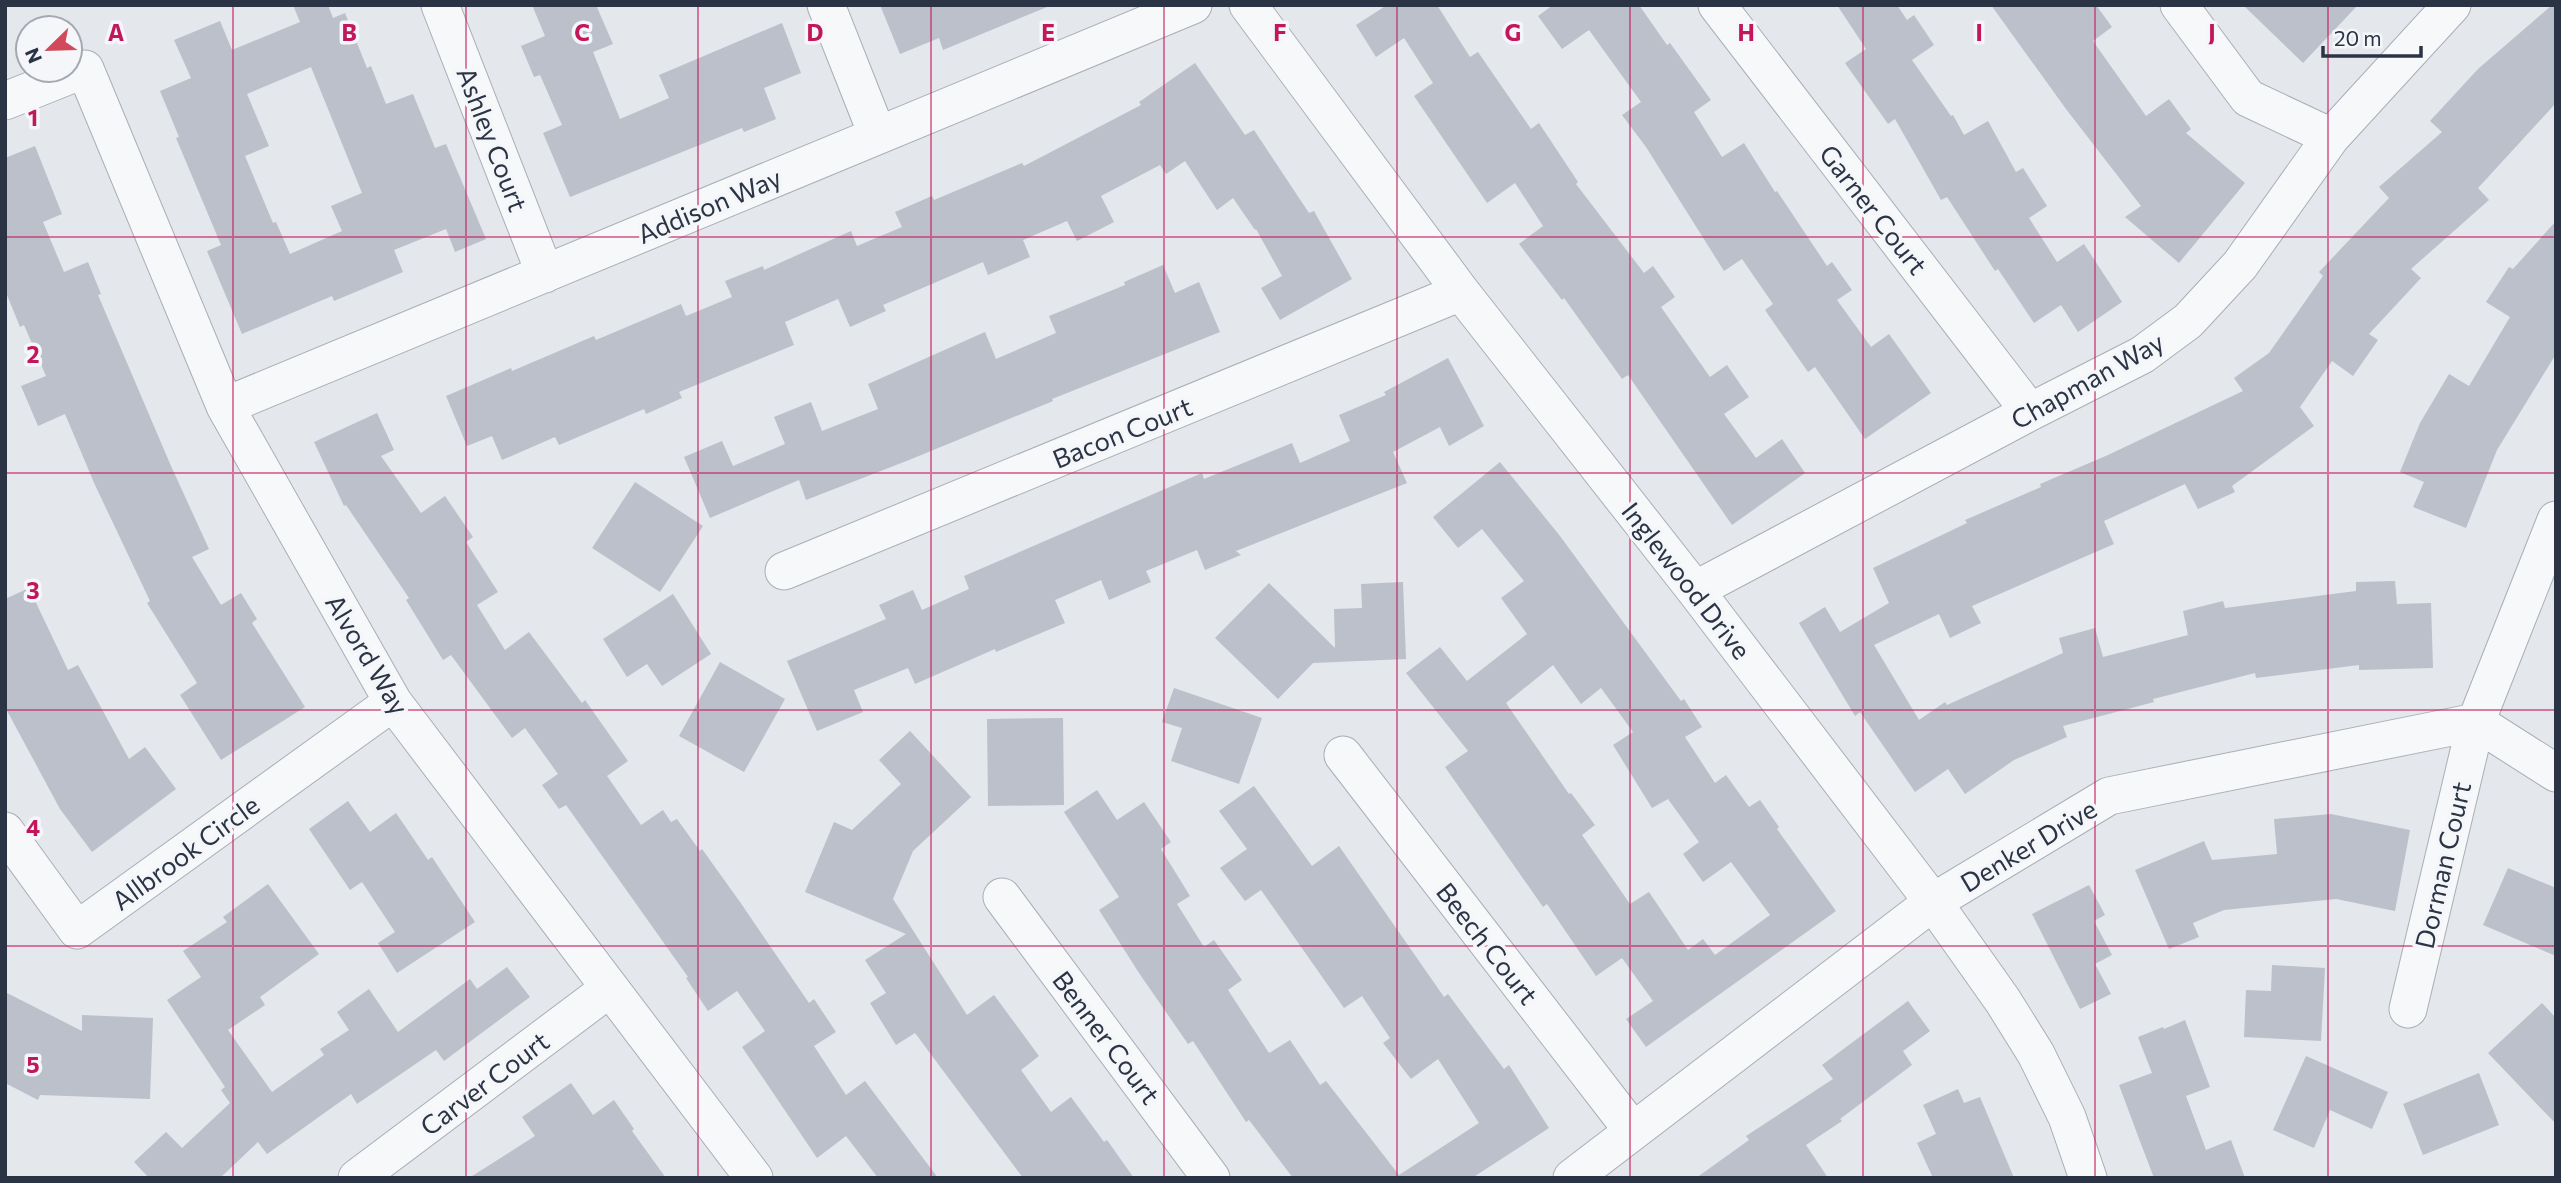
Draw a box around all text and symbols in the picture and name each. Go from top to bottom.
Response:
north arrow [14,14,84,84]
scale bar [2323,14,2421,58]
text: A [108,18,125,46]
text: B [341,18,357,46]
text: C [574,18,590,46]
text: D [807,18,824,46]
text: E [1041,18,1055,46]
text: F [1273,18,1287,46]
text: G [1505,18,1521,46]
text: H [1737,18,1755,46]
text: I [1975,18,1983,46]
text: J [2208,18,2216,46]
text: 20 m [2334,25,2382,50]
text: N [20,45,46,67]
street label: Ashley Court [451,62,535,216]
text: 1 [28,103,38,131]
street label: Garner Court [1814,138,1934,280]
street label: Addison Way [632,161,786,249]
street label: Chapman Way [2005,325,2169,435]
text: 2 [26,340,40,368]
street label: Bacon Court [1048,390,1196,474]
street label: Inglewood Drive [1616,495,1758,665]
text: 3 [26,576,40,604]
street label: Alvord Way [320,588,416,720]
street label: Dorman Court [2408,779,2476,951]
street label: Allbrook Circle [105,788,265,916]
street label: Denker Drive [1954,792,2102,898]
text: 4 [26,813,40,841]
street label: Beech Court [1431,876,1545,1010]
street label: Benner Court [1047,964,1167,1110]
street label: Carver Court [414,1025,554,1141]
text: 5 [26,1050,40,1078]

